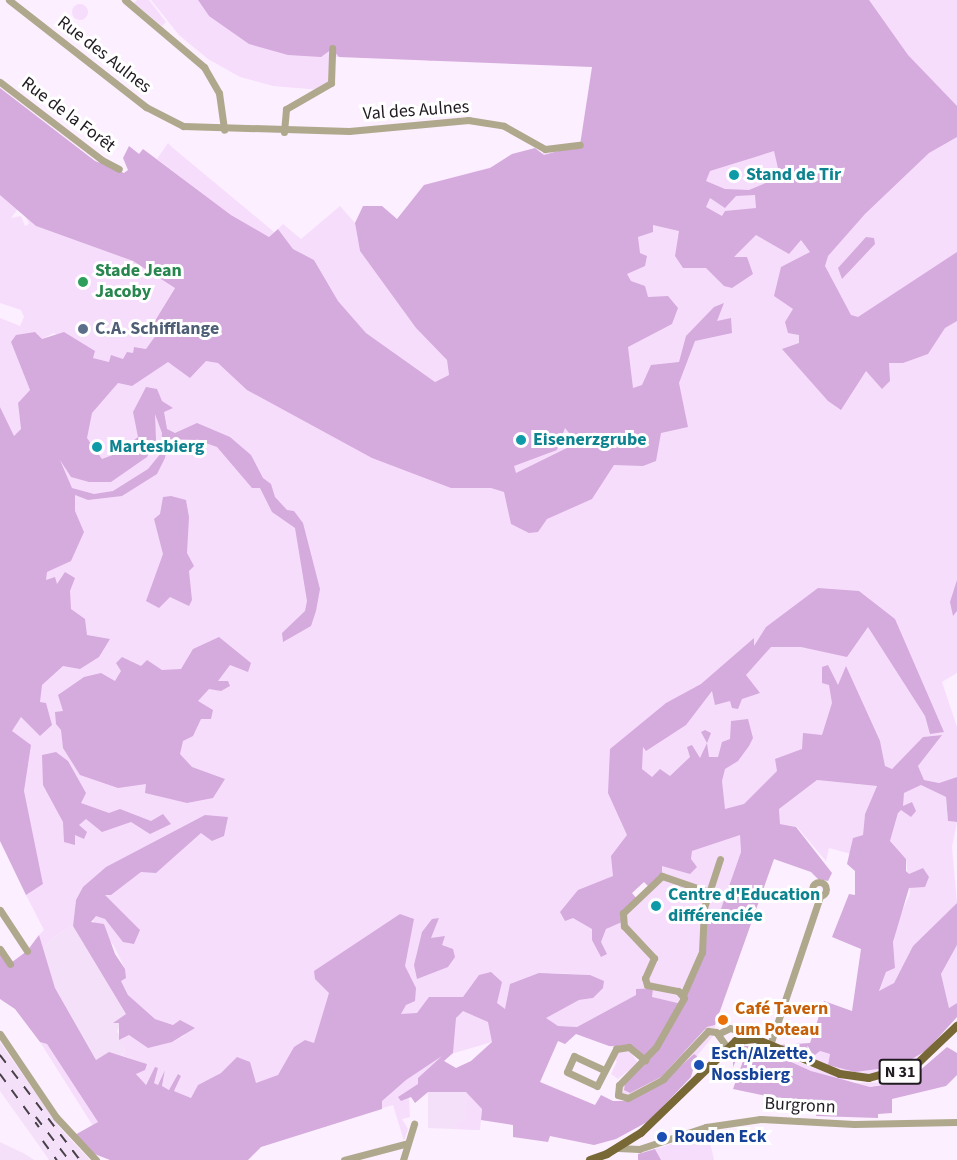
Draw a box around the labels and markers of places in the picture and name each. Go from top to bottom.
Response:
place label: Stand de Tir [746,164,841,186]
marker: Stand de Tir [727,168,741,182]
place label: Stade Jean Jacoby [95,261,182,304]
marker: Stade Jean Jacoby [76,275,90,289]
place label: C.A. Schifflange [95,318,219,340]
marker: C.A. Schifflange [76,322,90,336]
place label: Eisenerzgrube [533,429,647,451]
marker: Eisenerzgrube [514,433,528,447]
place label: Martesbierg [109,436,204,458]
marker: Martesbierg [90,440,104,454]
place label: Centre d'Education différenciée [668,885,820,928]
marker: Centre d'Education différenciée [649,899,663,913]
place label: Café Tavern um Poteau [735,999,828,1042]
marker: Café Tavern um Poteau [716,1013,730,1027]
place label: Esch/Alzette, Nossbierg [711,1044,813,1086]
marker: Esch/Alzette, Nossbierg [692,1058,706,1072]
place label: Rouden Eck [674,1126,767,1148]
marker: Rouden Eck [655,1130,669,1144]

